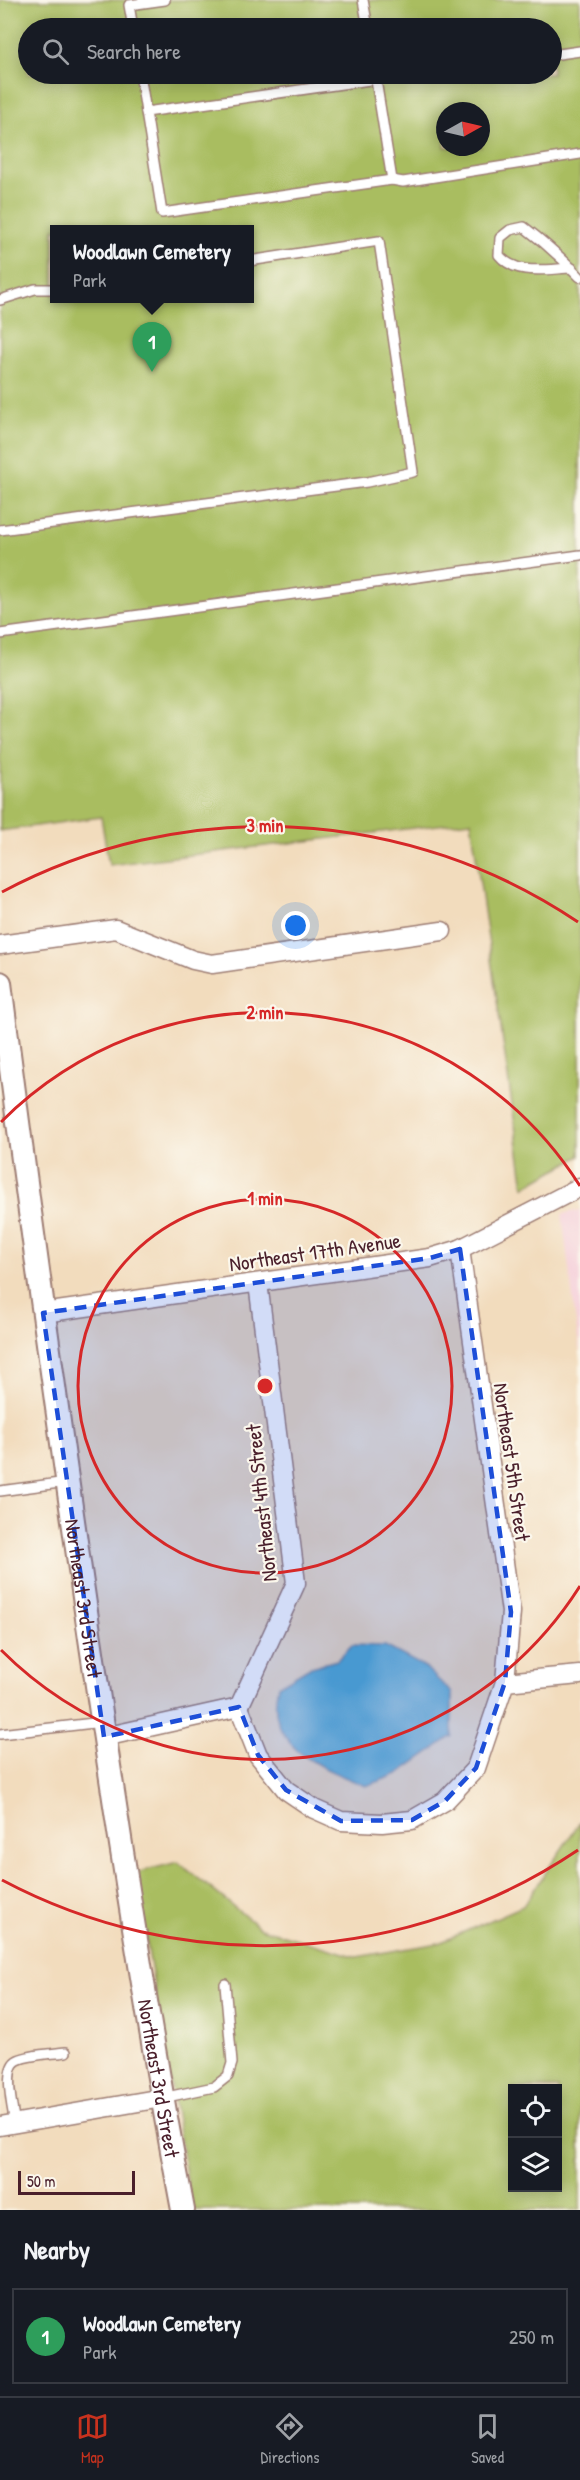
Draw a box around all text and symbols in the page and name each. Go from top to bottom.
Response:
search box [18,18,562,84]
icon: search [39,35,72,68]
text: Search here [87,36,181,66]
north arrow [436,102,490,156]
popup [50,225,254,303]
text: Woodlawn Cemetery [73,236,231,266]
text: Park [73,266,106,293]
pin: 1 [132,322,172,372]
text: 3 min [247,813,283,838]
your location [281,911,310,940]
text: 2 min [247,1000,283,1025]
text: 1 min [247,1186,283,1211]
street label: Northeast 17th Avenue [228,1226,402,1278]
centre of rings [255,1376,275,1396]
street label: Northeast 5th Street [487,1381,538,1544]
street label: Northeast 4th Street [238,1422,284,1583]
street label: Northeast 3rd Street [58,1517,110,1680]
street label: Northeast 3rd Street [131,1997,188,2161]
map controls [508,2084,562,2192]
button: locate [508,2084,562,2138]
button: layers [508,2138,562,2192]
scale bar [18,2168,135,2196]
text: 50 m [27,2170,56,2192]
text: Nearby [24,2232,90,2267]
text: Woodlawn Cemetery [83,2308,241,2338]
text: 1 [42,2323,49,2350]
text: 250 m [509,2323,554,2350]
text: Park [83,2338,116,2365]
tab: Map [76,2410,109,2468]
tab: Directions [261,2410,319,2468]
tab: Saved [471,2410,504,2468]

